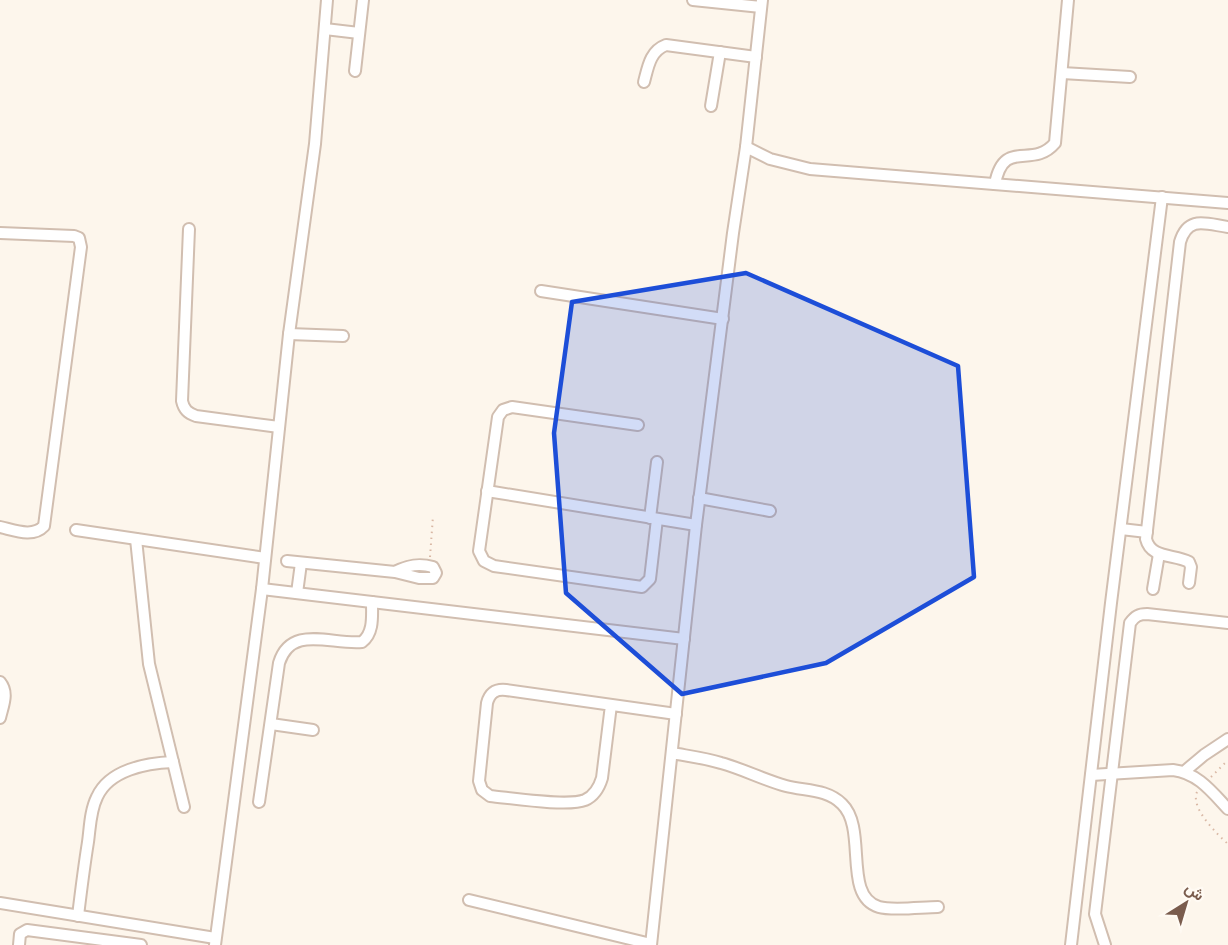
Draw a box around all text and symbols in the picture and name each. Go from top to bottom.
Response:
north arrow [1156,873,1216,933]
text: ش [1181,878,1208,905]

